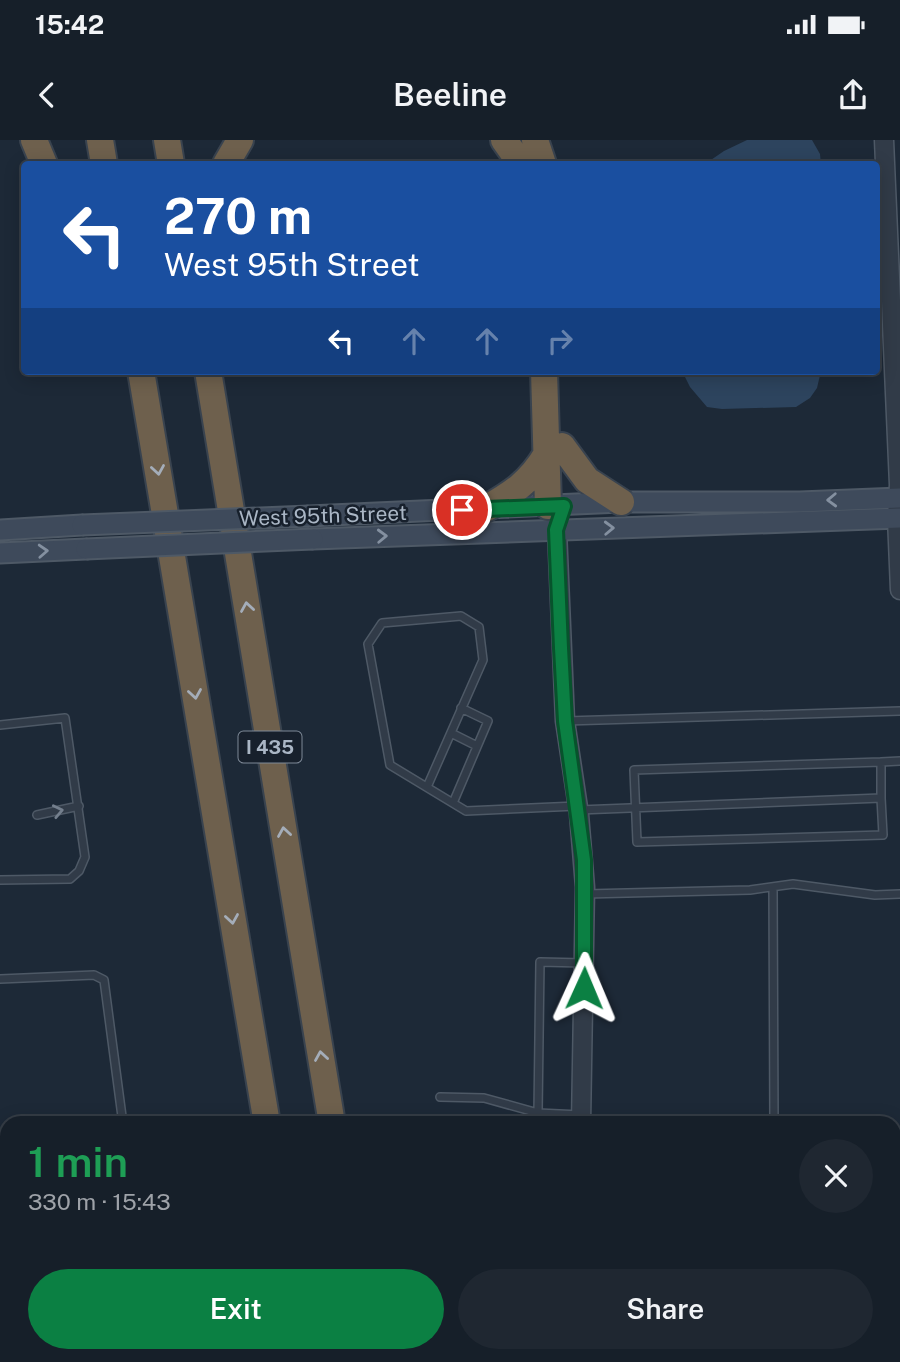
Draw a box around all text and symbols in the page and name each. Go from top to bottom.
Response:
text: 15:42 [35,9,104,40]
icon: back [28,76,66,114]
text: Beeline [393,76,507,113]
icon: share [834,76,872,114]
text: 270 m [164,187,312,245]
icon: left [49,189,140,280]
text: West 95th Street [164,246,420,283]
icon: left [322,322,360,360]
icon: ahead [395,322,433,360]
icon: ahead [468,322,506,360]
icon: right [541,322,579,360]
one-way arrow [150,464,165,476]
pin [432,480,492,540]
icon: arrive [443,491,481,529]
one-way arrow [826,493,837,508]
street label: West 95th Street [239,500,407,531]
one-way arrow [604,520,615,535]
one-way arrow [377,528,387,544]
one-way arrow [38,544,49,559]
one-way arrow [240,601,255,613]
one-way arrow [187,688,202,700]
road number: I 435 [238,732,302,762]
one-way arrow [52,804,64,819]
one-way arrow [277,826,292,838]
one-way arrow [224,913,239,925]
position arrow [547,951,621,1025]
one-way arrow [313,1050,328,1062]
text: 1 min [28,1137,128,1186]
button: close [799,1139,873,1213]
text: 330 m · 15:43 [28,1188,171,1215]
button: Exit [28,1269,444,1349]
button: Share [458,1269,873,1349]

